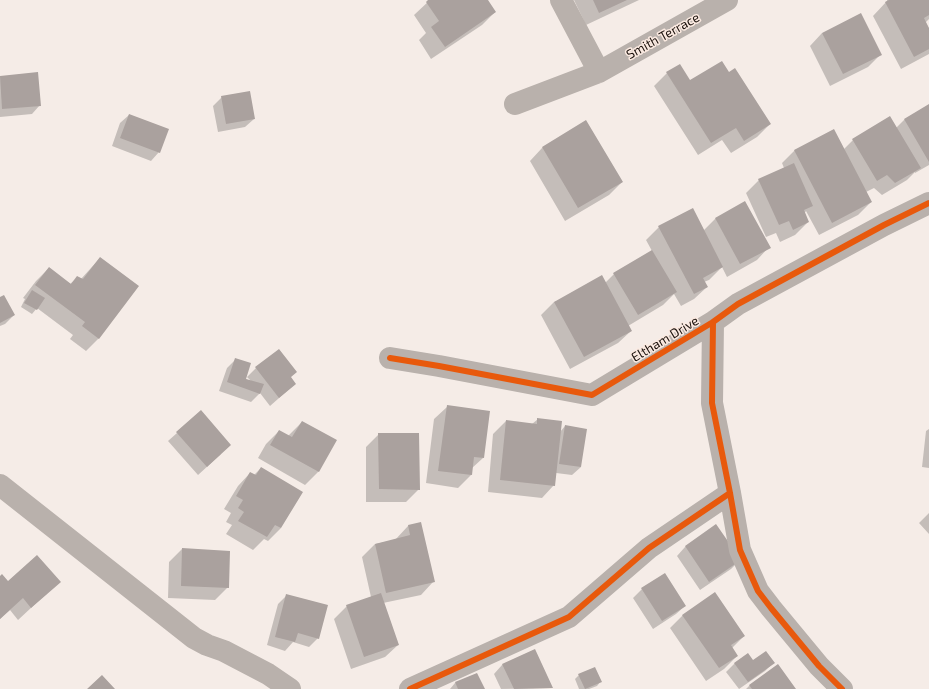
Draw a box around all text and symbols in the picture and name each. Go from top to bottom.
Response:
street label: Smith Terrace [624,9,702,63]
street label: Eltham Drive [628,313,702,365]

